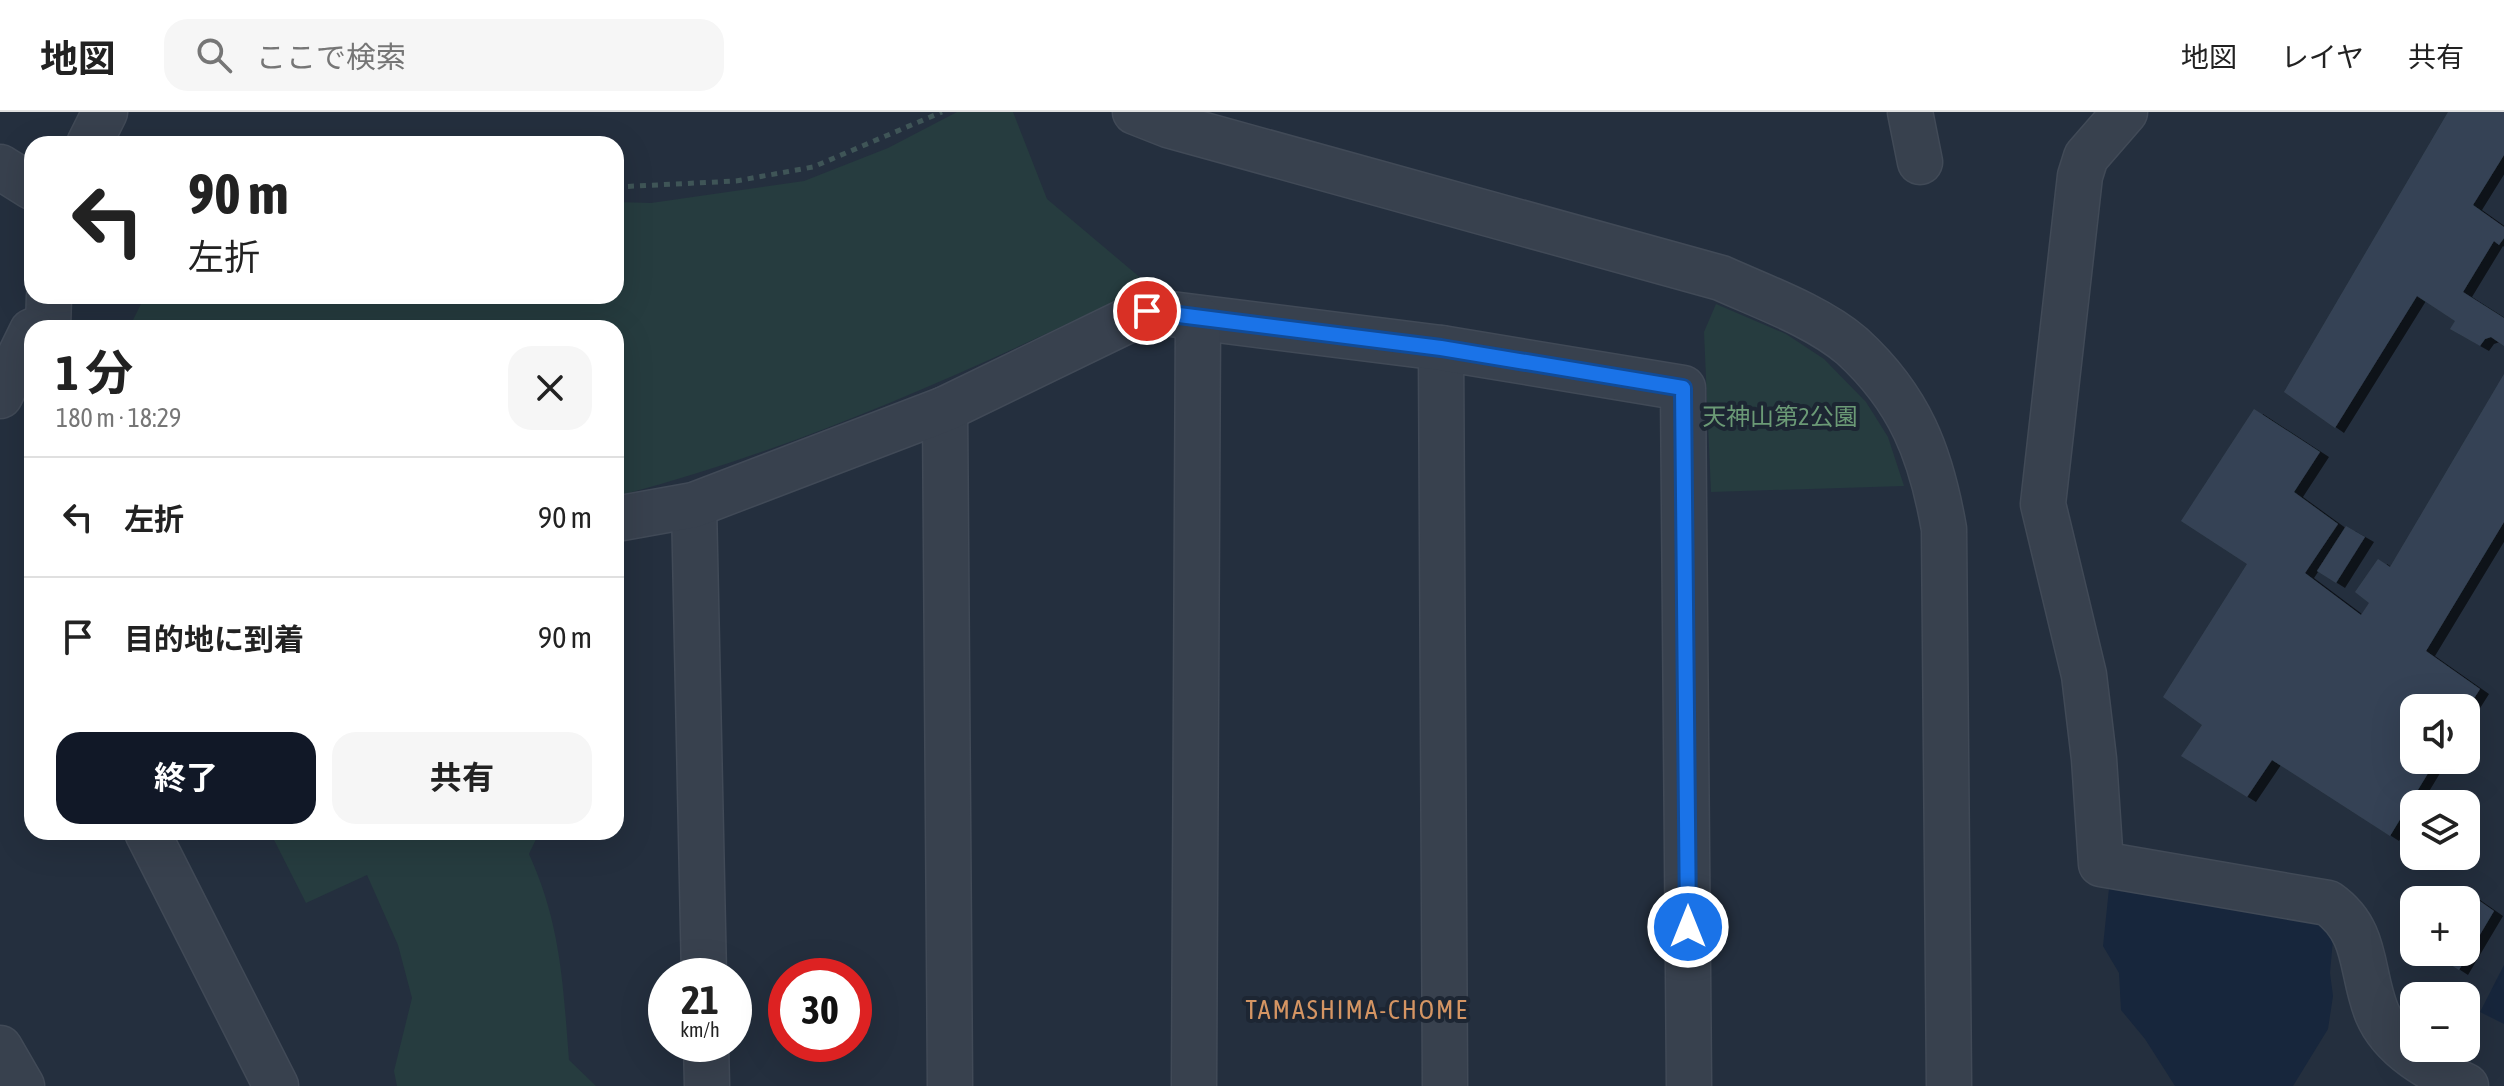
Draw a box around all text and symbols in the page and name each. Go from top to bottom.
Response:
search box [164,19,724,91]
icon: search [192,33,236,77]
text: 地図 [40,37,116,80]
text: ここで検索 [256,40,406,74]
text: 地図 [2181,41,2237,73]
text: レイヤ [2281,41,2364,73]
text: 共有 [2408,41,2464,73]
text: 90 m [188,162,289,226]
icon: left [56,168,160,272]
text: 左折 [188,236,260,278]
pin [1113,277,1181,345]
icon: arrive [1125,289,1169,333]
text: 1 分 [56,345,133,400]
button: close [508,346,592,430]
text: 180 m · 18:29 [56,403,181,433]
park label: 天神山第2公園 [1702,403,1858,430]
icon: left [56,495,100,539]
text: 90 m [538,500,592,534]
text: 左折 [124,502,184,536]
icon: arrive [56,615,100,659]
text: 90 m [538,620,592,654]
text: 目的地に到着 [124,622,304,656]
map controls [2400,694,2480,1062]
button: sound [2400,694,2480,774]
button: 終了 [56,732,316,824]
button: 共有 [332,732,592,824]
button: layers [2400,790,2480,870]
position arrow [1646,885,1730,969]
button: + [2400,886,2480,966]
speed limit sign: 30 [768,958,872,1062]
text: 21 [681,977,719,1022]
button: − [2400,982,2480,1062]
district label: TAMASHIMA-CHOME [1245,995,1469,1025]
text: km/h [680,1018,720,1041]

